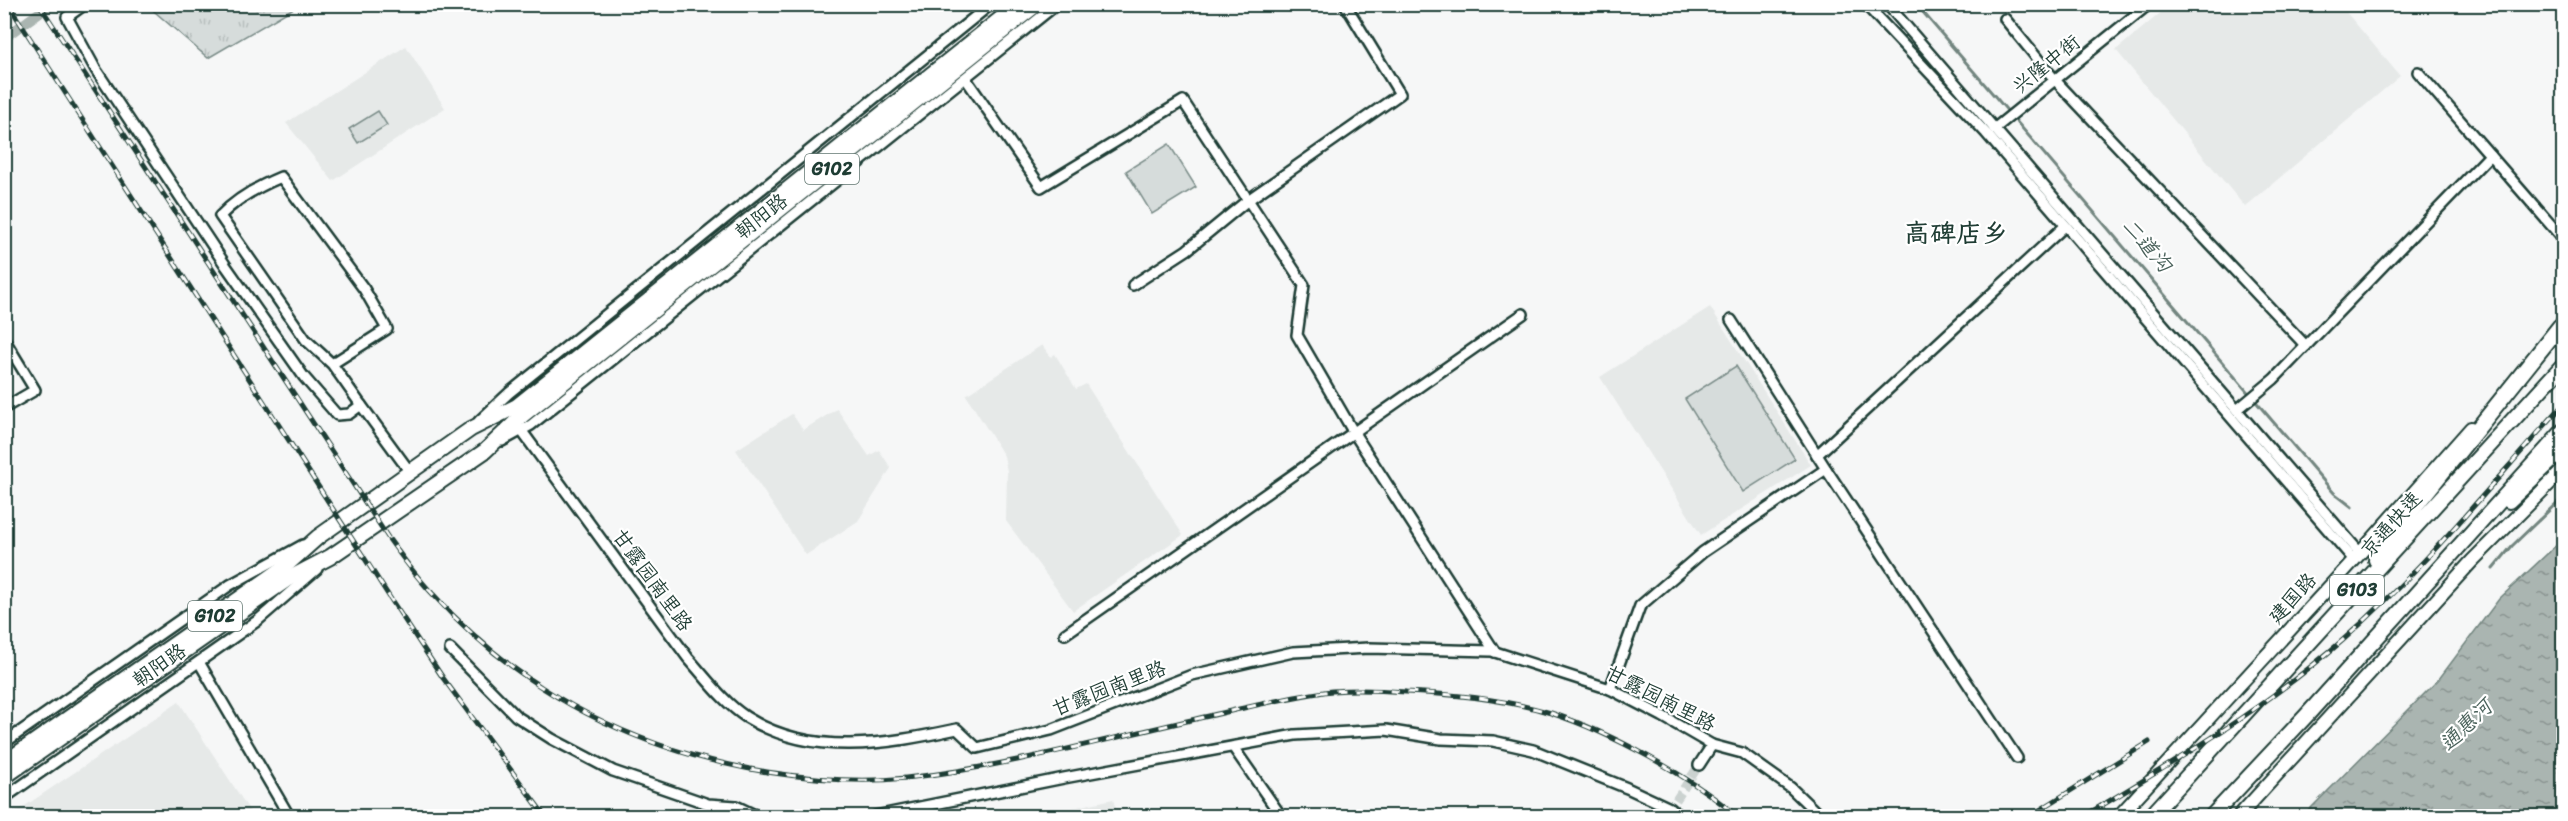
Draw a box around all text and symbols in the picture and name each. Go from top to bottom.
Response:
street label: 兴隆中街 [2004,26,2088,103]
road number: G102 [805,154,859,184]
street label: 朝阳路 [727,184,797,249]
water label: 二道沟 [2112,209,2183,283]
district label: 高碑店乡 [1904,210,2008,256]
street label: 京通快速 [2352,483,2431,566]
street label: 甘露园南里路 [603,521,703,640]
street label: 建国路 [2259,564,2326,632]
road number: G103 [2330,575,2384,605]
road number: G102 [188,601,242,631]
street label: 朝阳路 [125,633,195,697]
street label: 甘露园南里路 [1047,650,1172,726]
street label: 甘露园南里路 [1599,656,1723,742]
water label: 通惠河 [2430,687,2504,761]

